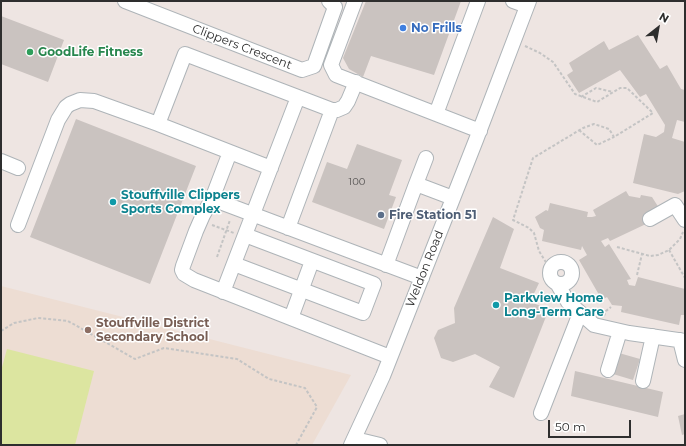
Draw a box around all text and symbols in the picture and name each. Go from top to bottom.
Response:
north arrow [638,8,678,48]
text: N [657,9,672,26]
street label: Clippers Crescent [190,21,294,73]
place label: No Frills [411,21,462,35]
marker: No Frills [398,23,408,33]
place label: GoodLife Fitness [38,45,143,59]
marker: GoodLife Fitness [25,47,35,57]
house number: 100 [349,176,365,188]
place label: Stouffville Clippers Sports Complex [121,188,240,216]
marker: Stouffville Clippers Sports Complex [108,197,118,207]
place label: Fire Station 51 [389,208,477,222]
marker: Fire Station 51 [376,210,386,220]
street label: Weldon Road [403,229,447,309]
place label: Parkview Home Long-Term Care [504,291,604,319]
marker: Parkview Home Long-Term Care [491,300,501,310]
place label: Stouffville District Secondary School [96,316,210,344]
marker: Stouffville District Secondary School [83,325,93,335]
scale bar [550,412,633,438]
text: 50 m [555,419,586,434]

